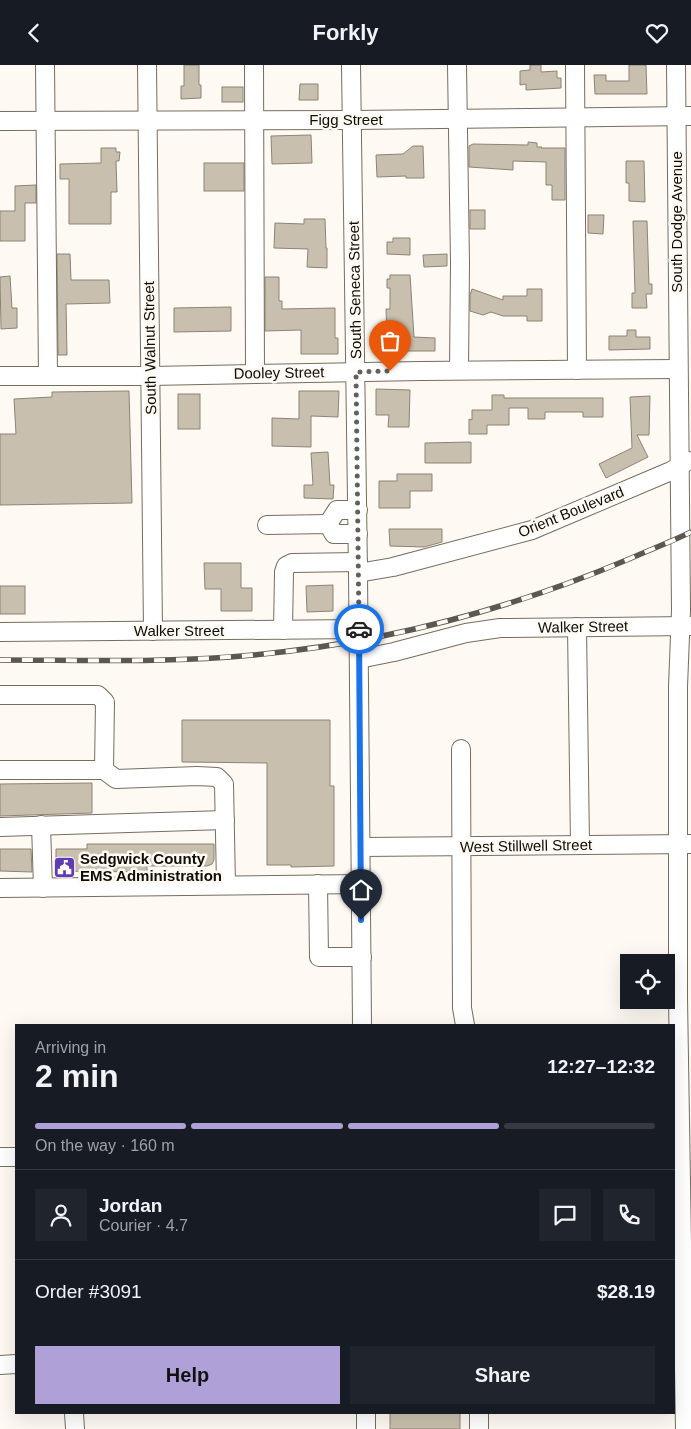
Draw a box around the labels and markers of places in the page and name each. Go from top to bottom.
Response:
pin [369,320,411,371]
place label: Sedgwick County EMS Administration [80,850,222,884]
public building icon: Sedgwick County EMS Administration [52,856,76,880]
pin [340,869,382,920]

